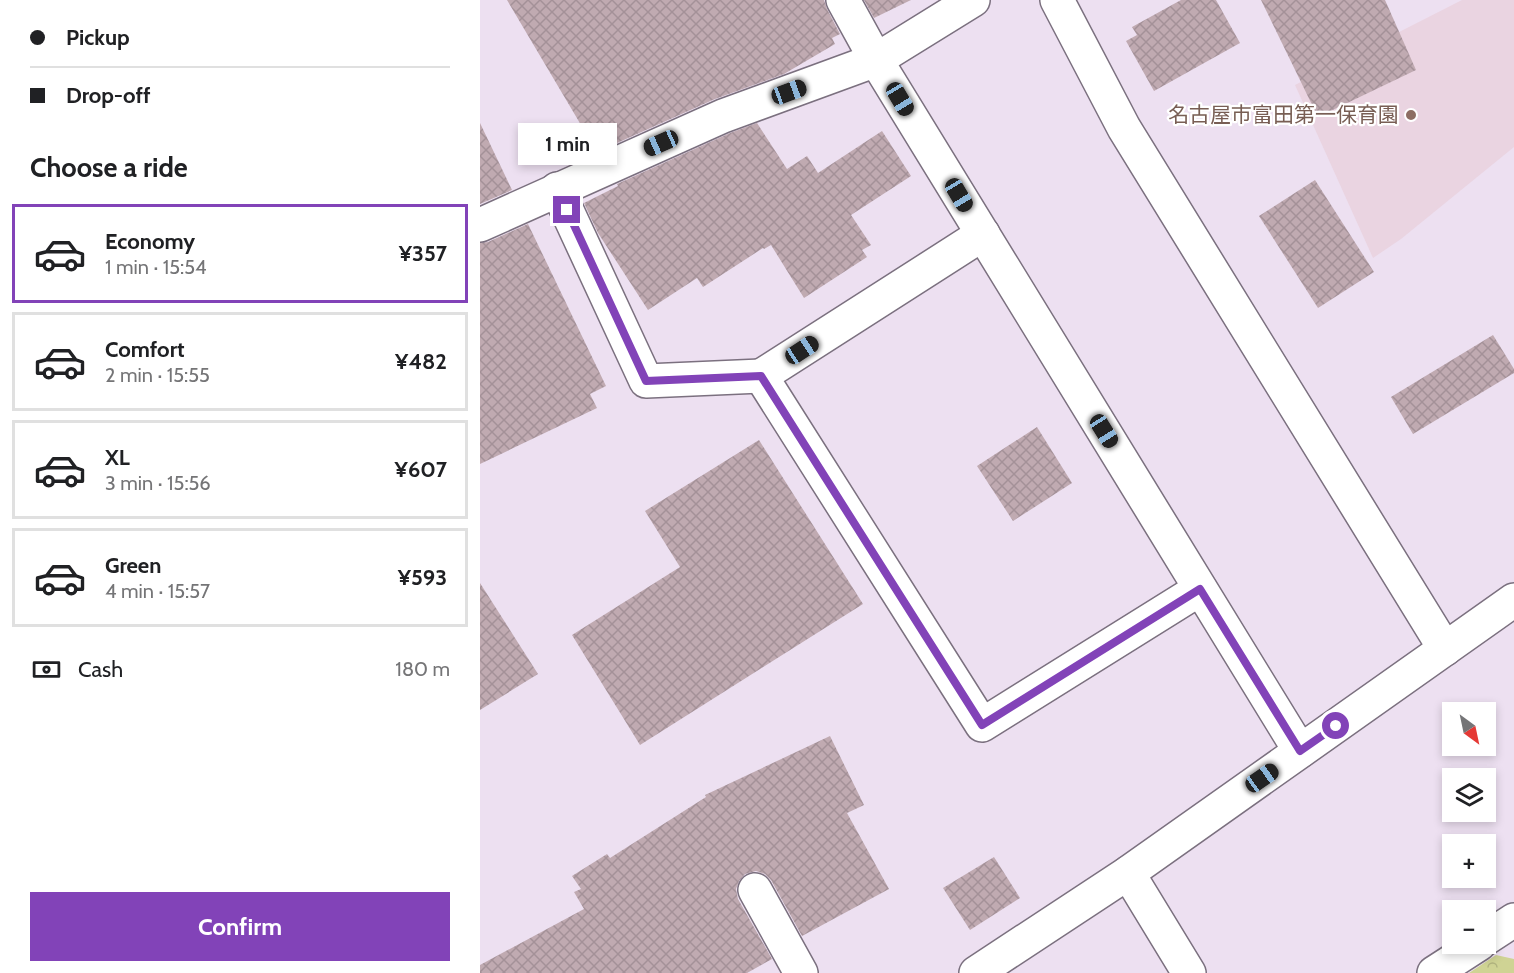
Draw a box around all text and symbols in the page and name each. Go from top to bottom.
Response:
text: Pickup [66,24,130,51]
car [769,77,809,107]
car [883,79,917,119]
text: Drop-off [66,82,150,109]
place label: 名古屋市富田第一保育園 [1168,102,1399,127]
marker: 名古屋市富田第一保育園 [1404,108,1418,122]
callout: 1 min [518,123,616,165]
car [641,127,681,159]
text: 1 min [545,132,590,156]
text: Choose a ride [30,151,188,184]
car [942,175,976,215]
route end [553,196,580,223]
icon: car [33,227,87,281]
text: Economy [105,228,195,255]
text: ¥357 [399,240,447,267]
text: 1 min · 15:54 [105,255,207,279]
car [782,333,822,367]
icon: car [33,335,87,389]
text: Comfort [105,336,184,363]
text: ¥482 [395,348,447,375]
text: 2 min · 15:55 [105,363,210,387]
car [1087,411,1121,451]
icon: car [33,443,87,497]
text: XL [105,444,130,471]
text: ¥607 [395,456,447,483]
text: 3 min · 15:56 [105,471,211,495]
icon: car [33,551,87,605]
text: Green [105,552,161,579]
text: ¥593 [398,564,447,591]
text: 4 min · 15:57 [105,579,210,603]
icon: cash [30,653,63,686]
text: Cash [78,656,123,683]
text: 180 m [395,657,450,681]
north arrow [1442,702,1496,756]
map controls [1442,702,1496,954]
route start [1322,712,1349,739]
car [1242,760,1282,796]
button: layers [1442,768,1496,822]
button: + [1442,834,1496,888]
button: Confirm [30,892,450,961]
button: − [1442,900,1496,954]

